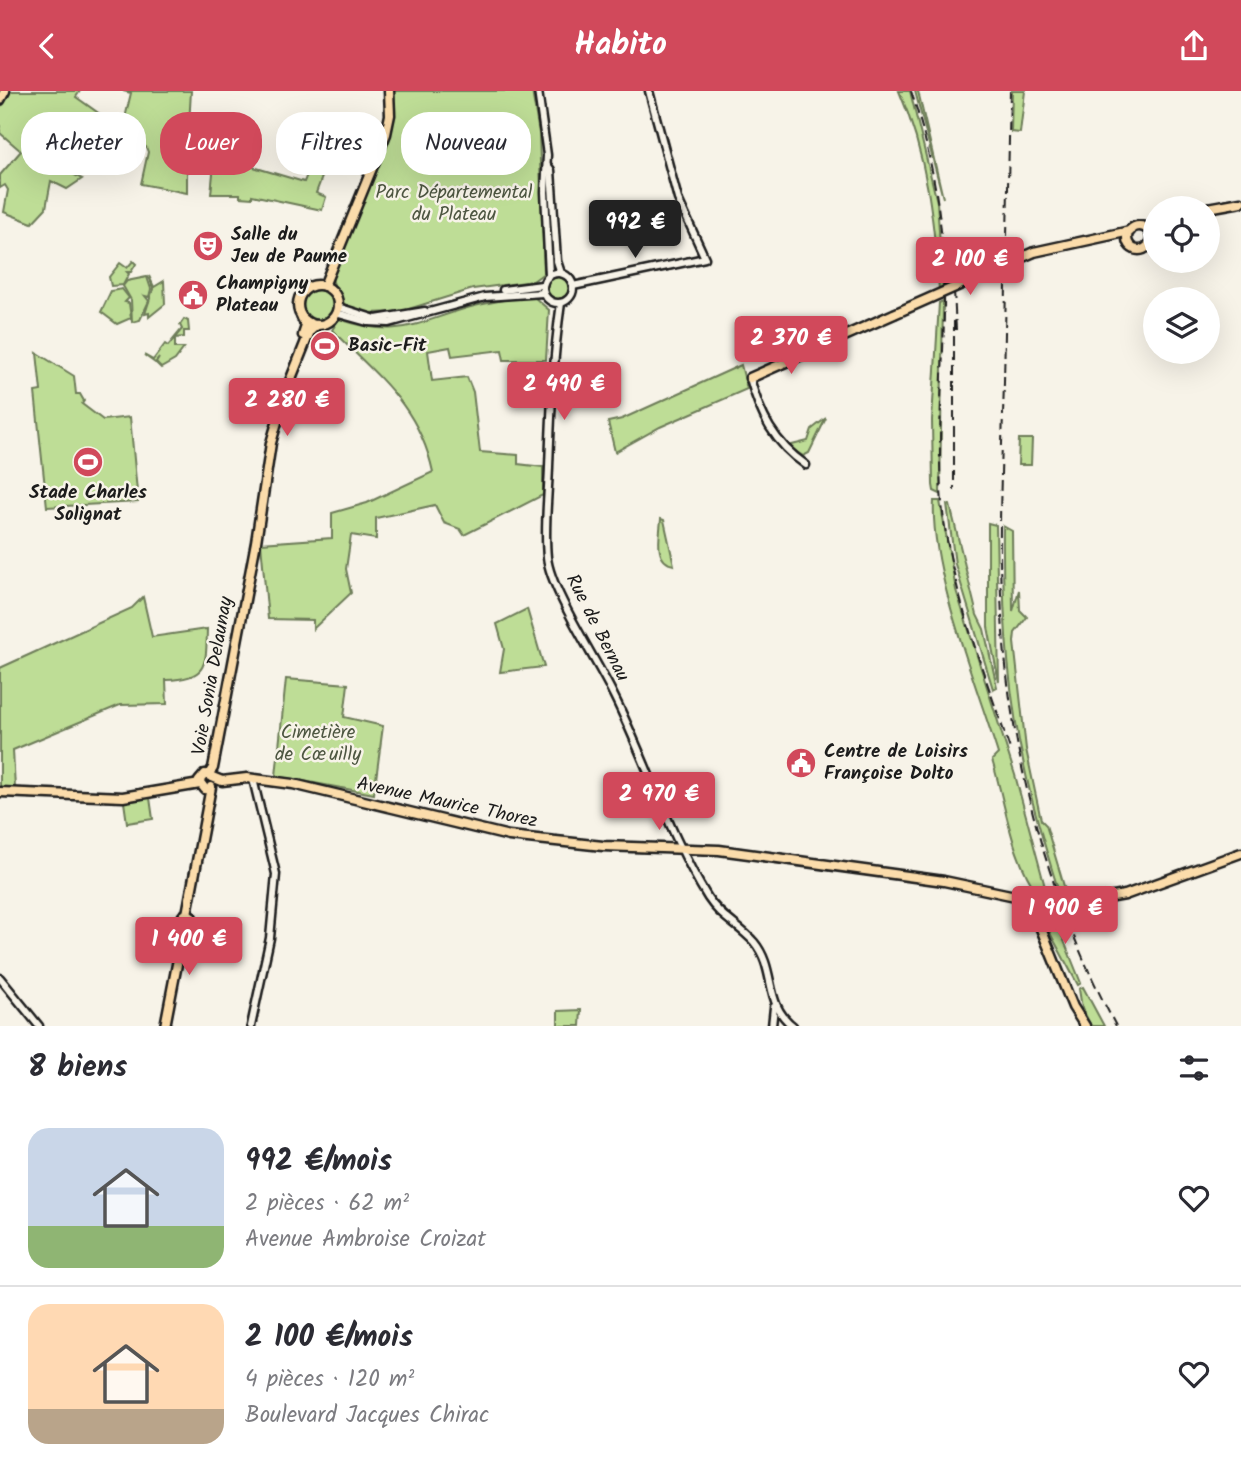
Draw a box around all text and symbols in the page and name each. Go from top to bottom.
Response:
text: Habito [574,20,667,71]
icon: back [28,27,66,65]
icon: share [1175,27,1213,65]
chip: Acheter [21,112,146,175]
chip: Louer [160,112,262,175]
chip: Filtres [276,112,387,175]
chip: Nouveau [401,112,531,175]
park label: Parc Départemental du Plateau [375,178,533,230]
map controls [1143,196,1220,364]
button: locate [1143,196,1220,273]
pin: 992 € [586,201,684,260]
text: 992 € [605,205,665,241]
place label: Salle du Jeu de Paume [231,220,347,272]
theatre icon: Salle du Jeu de Paume [191,229,225,263]
pin: 2 100 € [905,237,1035,297]
text: 2 100 € [932,242,1008,278]
place label: Champigny Plateau [216,269,308,321]
public building icon: Champigny Plateau [176,278,210,312]
button: layers [1143,287,1220,364]
pin: 2 370 € [726,317,856,376]
text: 2 370 € [751,321,831,357]
sports icon: Basic-Fit [308,329,342,363]
place label: Basic-Fit [348,331,427,361]
pin: 2 490 € [499,363,629,422]
text: 2 490 € [523,367,605,403]
pin: 2 280 € [222,379,352,438]
text: 2 280 € [245,383,329,419]
sports icon: Stade Charles Solignat [71,445,105,479]
place label: Stade Charles Solignat [29,478,147,530]
street label: Rue de Bernau [557,569,637,687]
street label: Voie Sonia Delaunay [184,593,242,758]
park label: Cimetière de Cœuilly [275,718,362,770]
place label: Centre de Loisirs Françoise Dolto [824,737,968,789]
public building icon: Centre de Loisirs Françoise Dolto [784,746,818,780]
street label: Avenue Maurice Thorez [354,769,540,837]
pin: 2 970 € [594,773,724,832]
text: 2 970 € [619,777,699,813]
pin: 1 900 € [1000,887,1130,946]
text: 1 900 € [1028,891,1102,927]
pin: 1 400 € [124,917,254,977]
text: 1 400 € [151,922,227,958]
text: 8 biens [28,1044,127,1092]
icon: filters [1175,1049,1213,1087]
text: 992 €/mois [245,1138,392,1186]
icon: home [84,1156,168,1240]
icon: heart [1175,1179,1213,1217]
text: 2 pièces · 62 m² [245,1186,409,1222]
text: Avenue Ambroise Croizat [245,1222,486,1258]
text: 2 100 €/mois [245,1314,413,1362]
icon: home [84,1332,168,1416]
icon: heart [1175,1355,1213,1393]
text: 4 pièces · 120 m² [245,1362,414,1398]
text: Boulevard Jacques Chirac [245,1398,489,1434]

